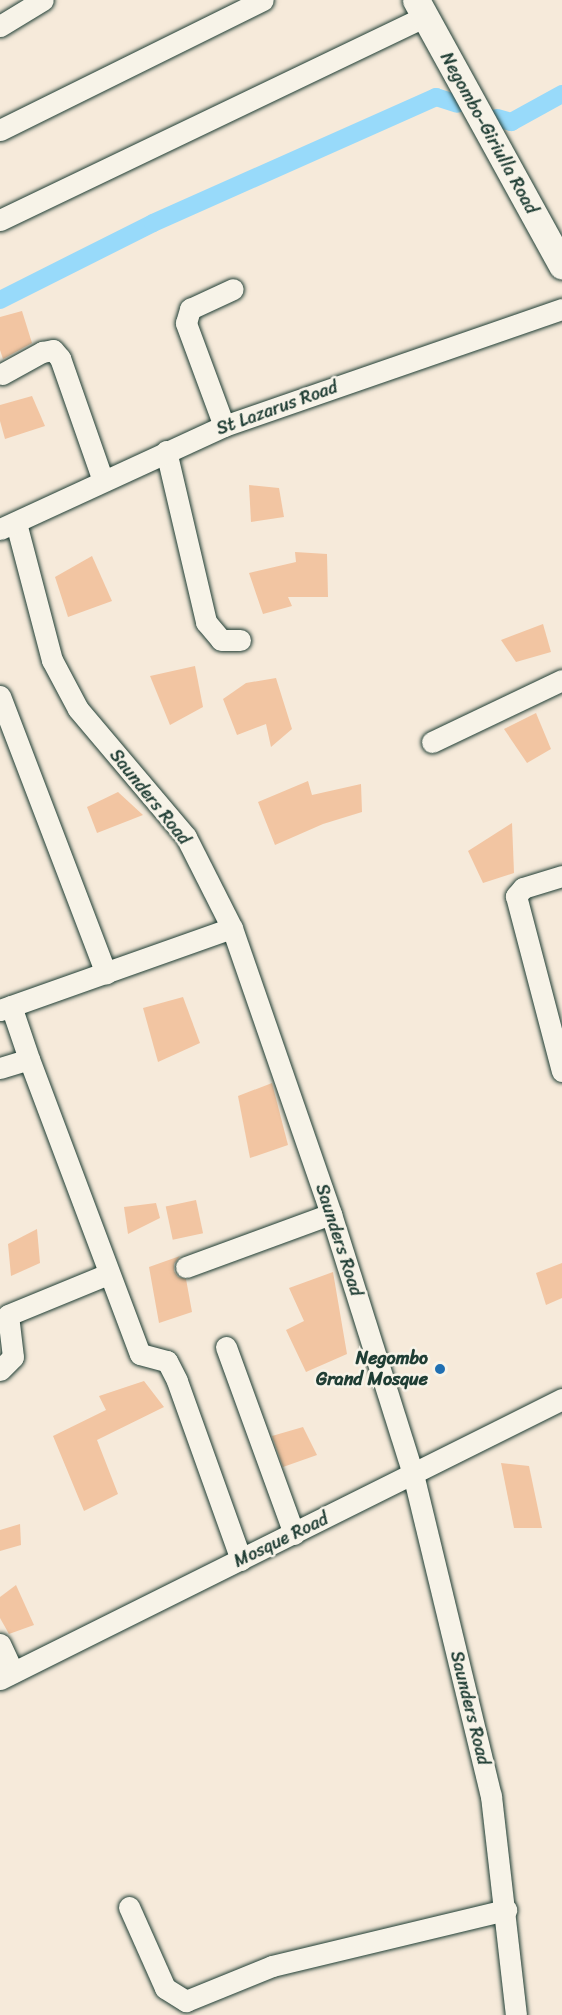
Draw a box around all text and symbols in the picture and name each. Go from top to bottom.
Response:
street label: Negombo-Giriulla Road [436,48,542,218]
street label: St Lazarus Road [214,376,340,440]
street label: Saunders Road [105,745,195,849]
street label: Saunders Road [311,1181,367,1299]
place label: Negombo Grand Mosque [317,1348,428,1390]
marker: Negombo Grand Mosque [433,1362,447,1376]
street label: Mosque Road [230,1508,332,1572]
street label: Saunders Road [445,1649,495,1767]

